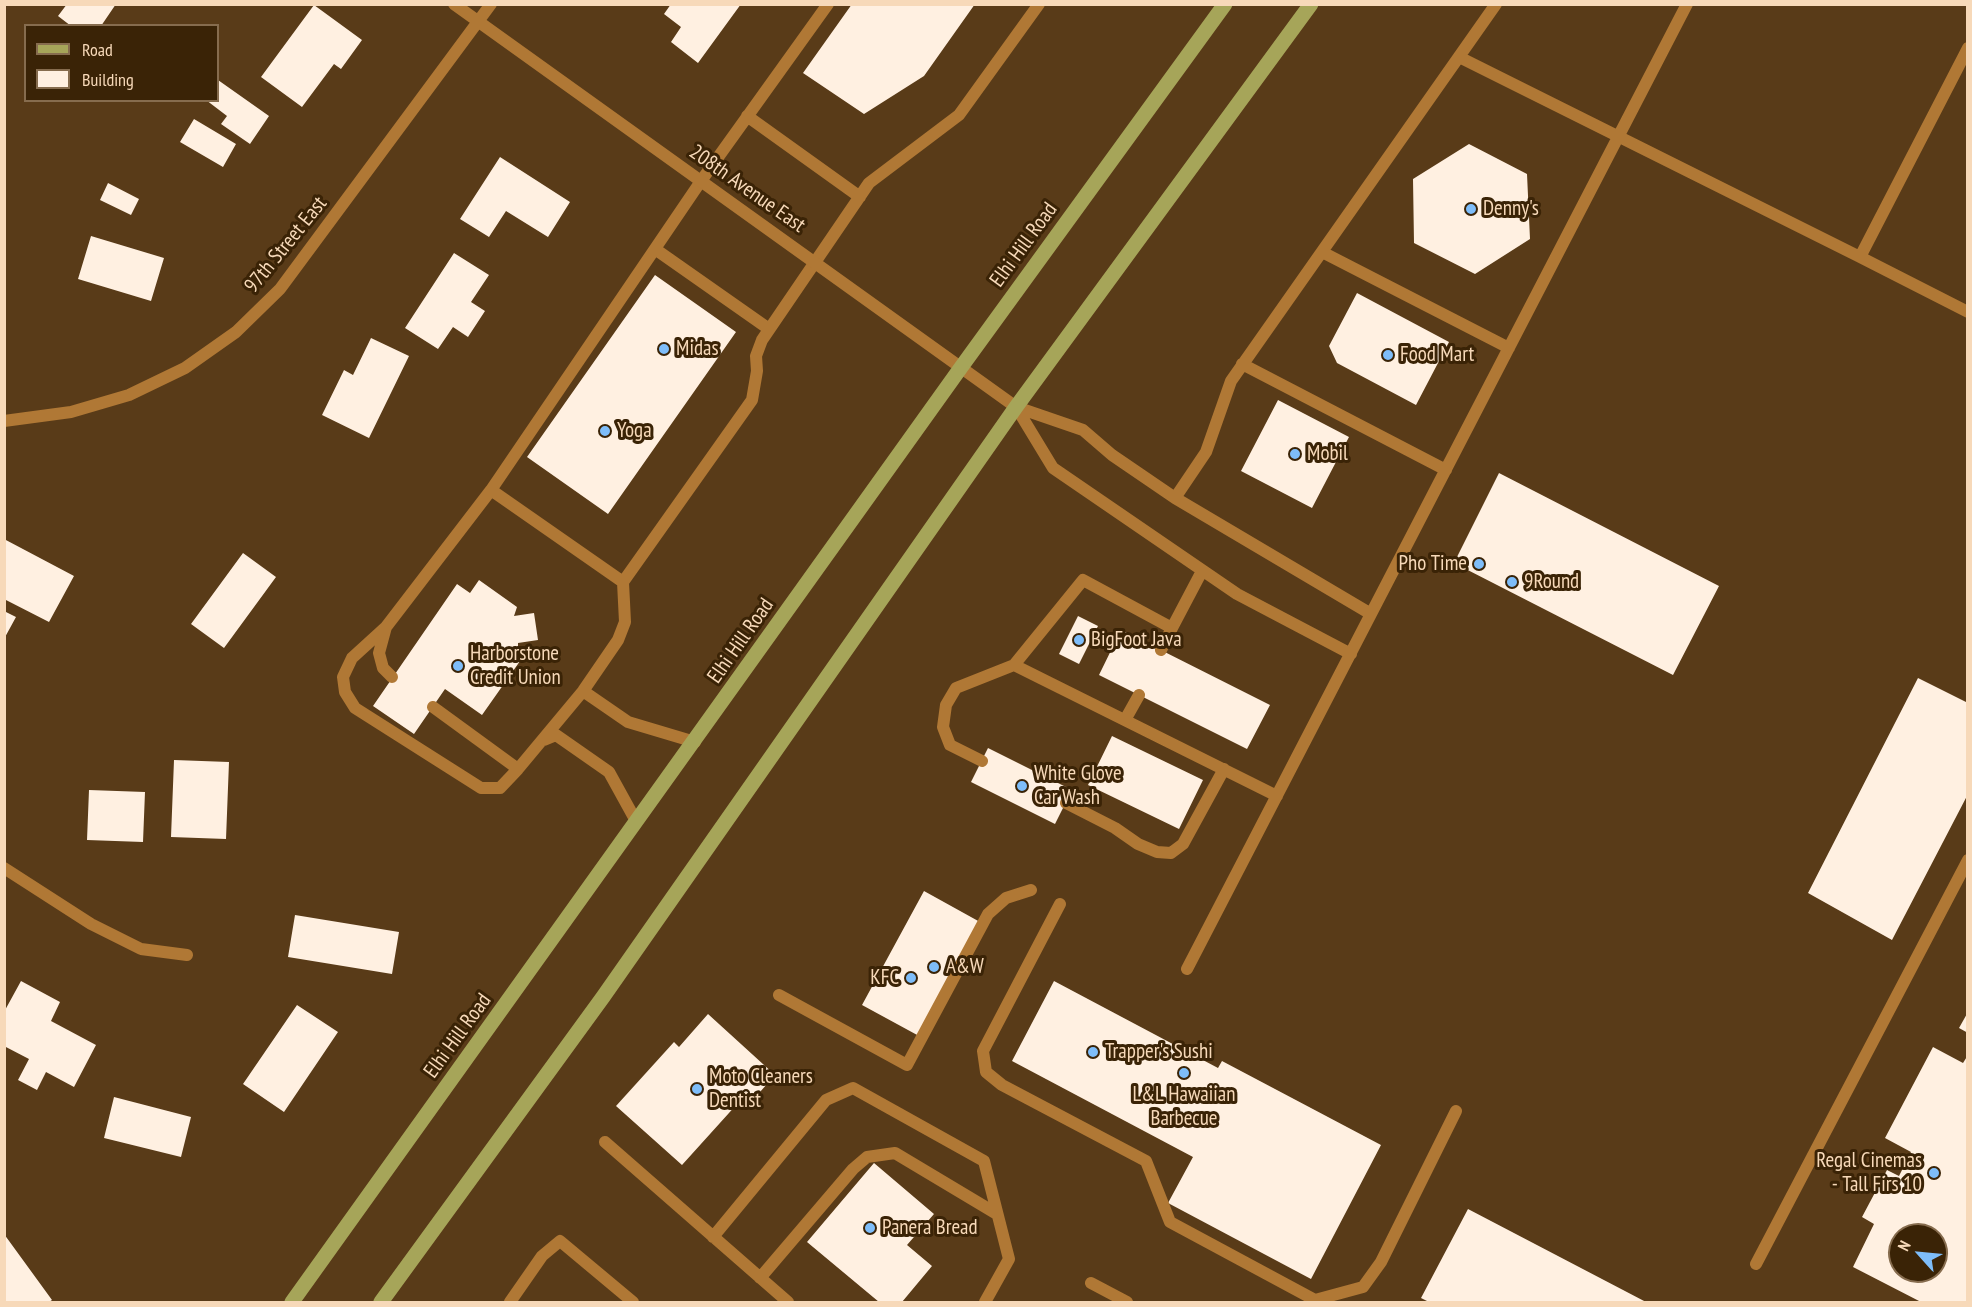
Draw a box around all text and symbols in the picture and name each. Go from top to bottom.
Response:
legend [24,24,219,102]
text: Road [82,38,113,61]
text: Building [82,68,134,91]
street label: 208th Avenue East [684,140,810,238]
street label: 97th Street East [240,192,332,298]
place label: Denny's [1483,196,1539,222]
street label: Elhi Hill Road [985,198,1063,292]
marker: Denny's [1464,202,1478,216]
place label: Midas [676,336,719,362]
marker: Midas [657,342,671,356]
place label: Food Mart [1400,342,1474,368]
marker: Food Mart [1381,348,1395,362]
place label: Yoga [617,418,652,444]
marker: Yoga [598,424,612,438]
place label: Mobil [1307,441,1348,467]
marker: Mobil [1288,447,1302,461]
place label: Pho Time [1398,551,1467,577]
marker: Pho Time [1472,557,1486,571]
place label: 9Round [1524,569,1579,595]
marker: 9Round [1505,575,1519,589]
street label: Elhi Hill Road [703,594,779,688]
place label: BigFoot Java [1091,627,1182,653]
marker: BigFoot Java [1072,633,1086,647]
place label: Harborstone Credit Union [470,641,561,691]
marker: Harborstone Credit Union [451,659,465,673]
place label: White Glove Car Wash [1034,761,1122,811]
marker: White Glove Car Wash [1015,779,1029,793]
place label: A&W [946,954,984,980]
marker: A&W [927,960,941,974]
place label: KFC [870,965,899,991]
marker: KFC [904,971,918,985]
street label: Elhi Hill Road [419,989,497,1083]
place label: Trapper's Sushi [1105,1039,1213,1065]
marker: Trapper's Sushi [1086,1045,1100,1059]
place label: Moto Cleaners Dentist [709,1064,813,1114]
marker: L&L Hawaiian Barbecue [1177,1066,1191,1080]
marker: Moto Cleaners Dentist [690,1082,704,1096]
place label: L&L Hawaiian Barbecue [1133,1082,1235,1132]
place label: Regal Cinemas - Tall Firs 10 [1816,1148,1922,1198]
marker: Regal Cinemas - Tall Firs 10 [1927,1166,1941,1180]
place label: Panera Bread [882,1215,978,1241]
marker: Panera Bread [863,1221,877,1235]
north arrow [1888,1223,1948,1283]
text: N [1893,1237,1915,1254]

